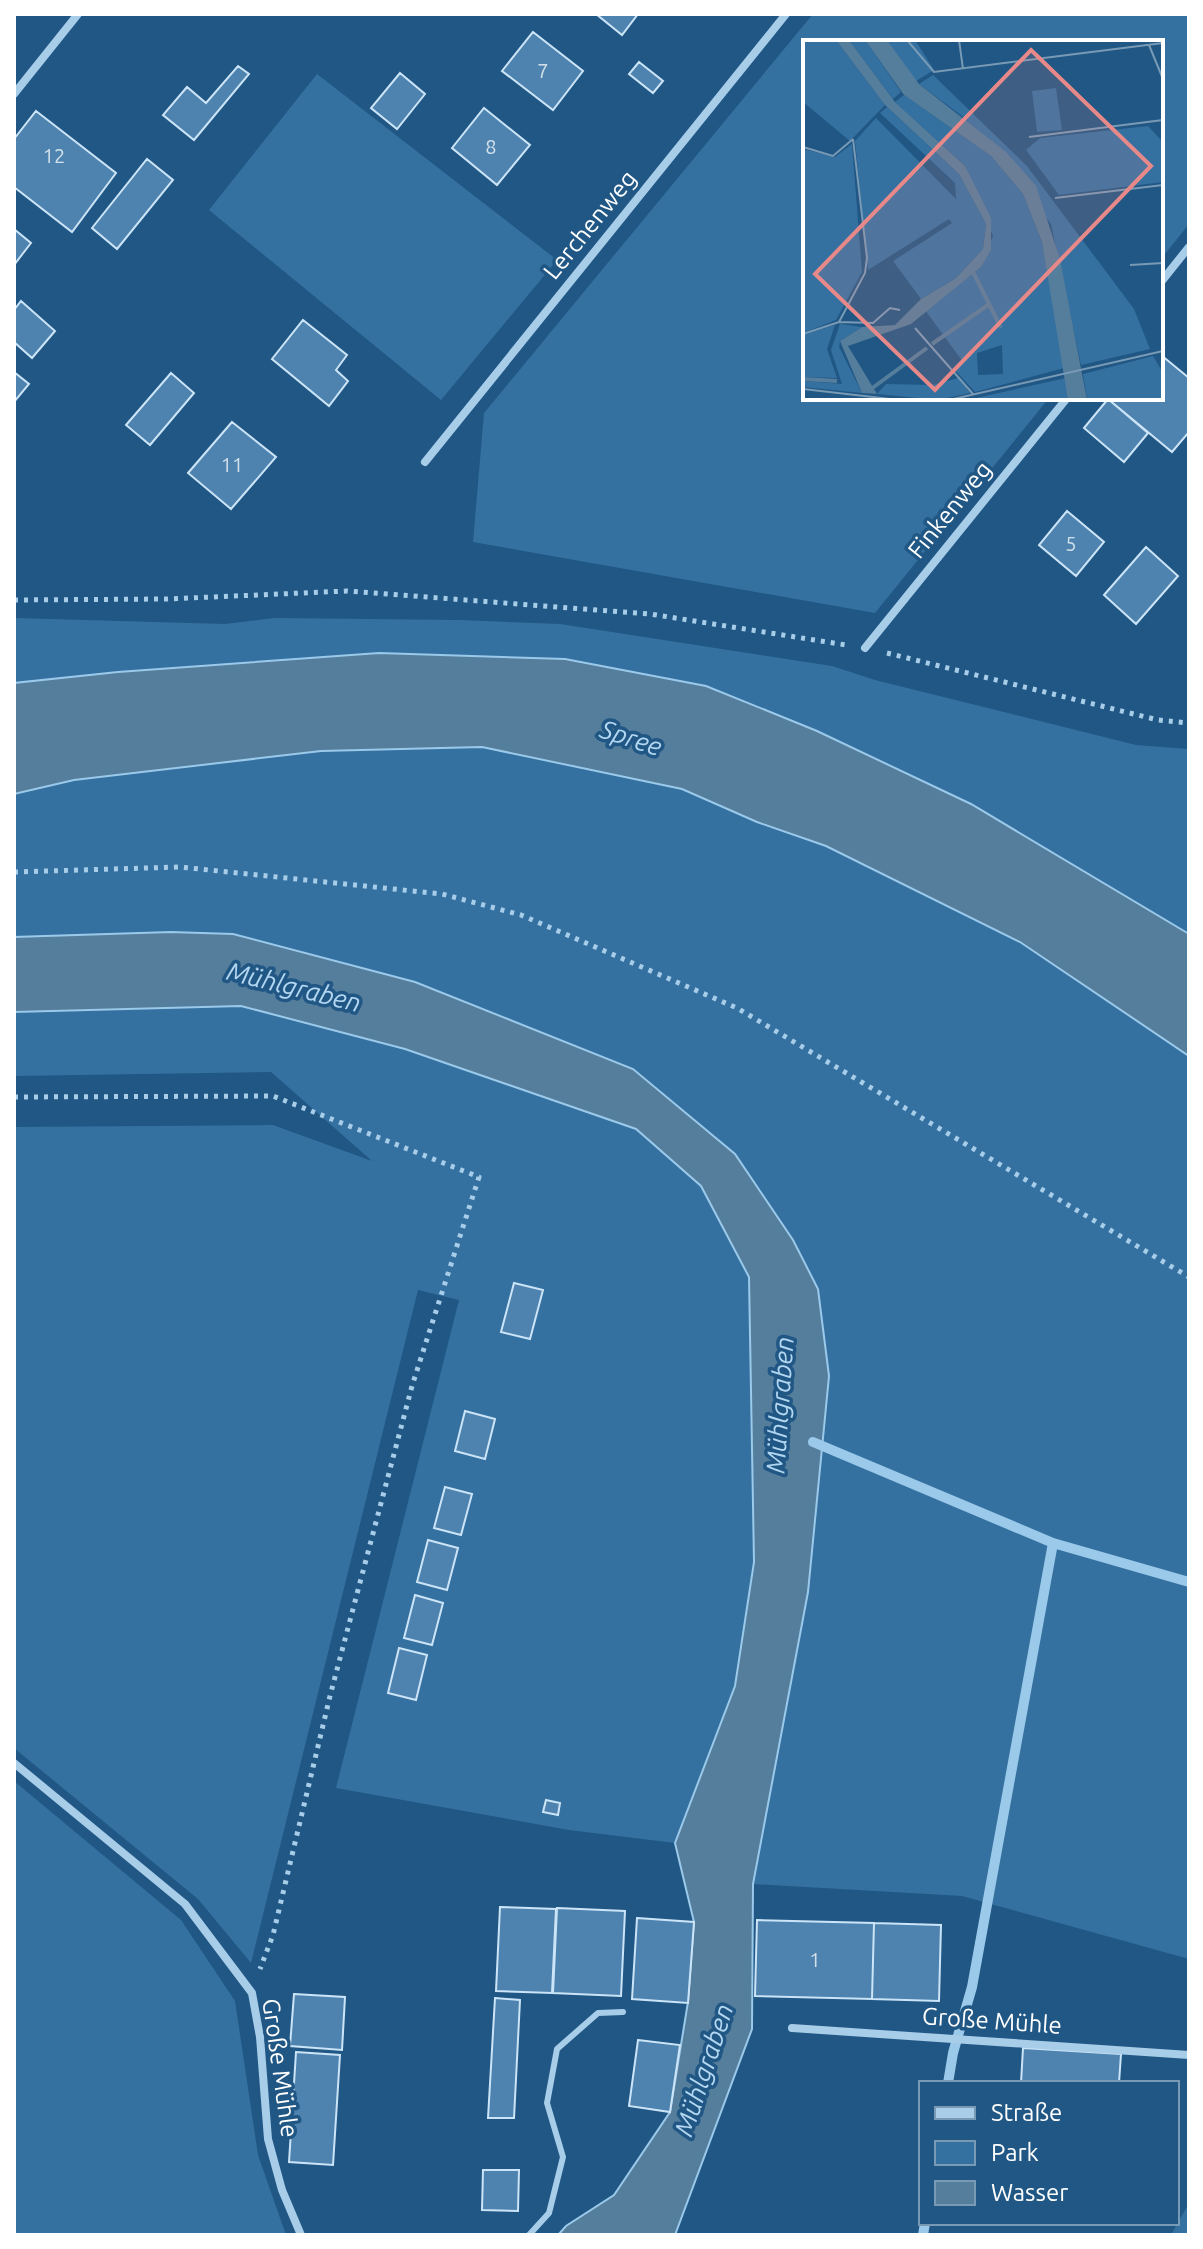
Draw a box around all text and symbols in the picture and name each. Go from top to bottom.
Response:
inset map [803,40,1163,400]
house number: 7 [537,59,549,82]
house number: 8 [485,135,497,158]
house number: 12 [43,144,65,167]
street label: Lerchenweg [538,165,642,284]
house number: 11 [221,453,243,476]
street label: Finkenweg [902,456,997,563]
house number: 5 [1065,532,1077,555]
water label: Spree [596,714,666,761]
water label: Mühlgraben [224,956,364,1017]
water label: Mühlgraben [760,1336,799,1474]
house number: 1 [809,1948,821,1971]
street label: Große Mühle [257,1997,304,2139]
water label: Mühlgraben [669,2000,739,2140]
street label: Große Mühle [921,2002,1063,2039]
legend [919,2081,1179,2225]
text: Straße [991,2099,1062,2126]
text: Park [991,2139,1039,2166]
text: Wasser [991,2179,1068,2206]

